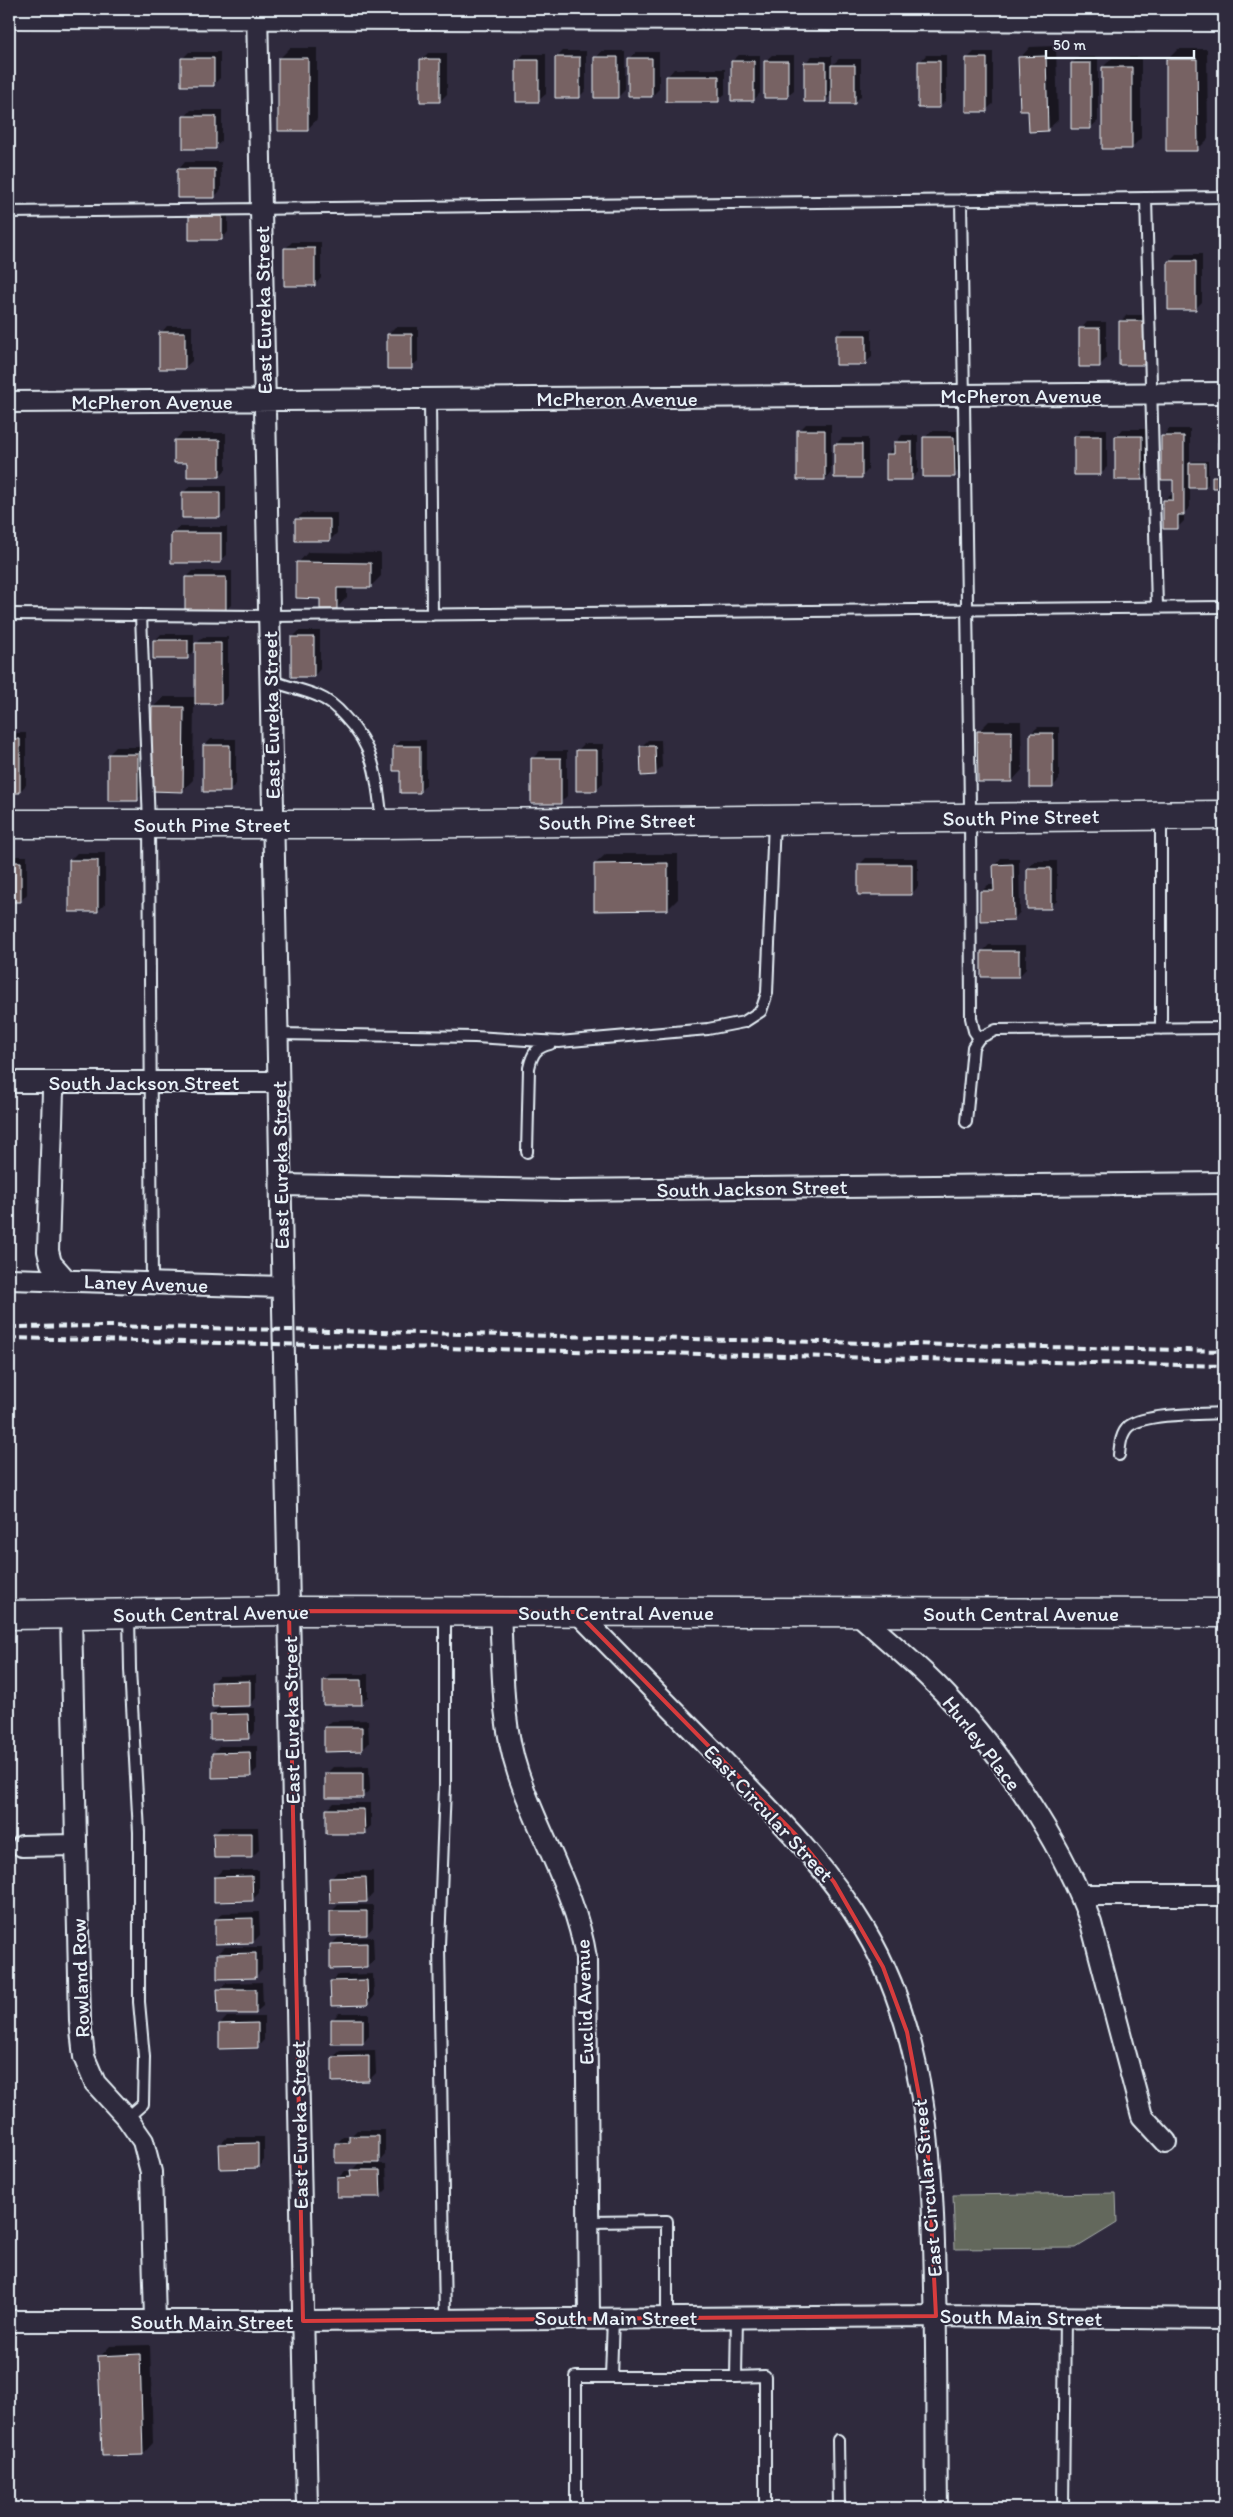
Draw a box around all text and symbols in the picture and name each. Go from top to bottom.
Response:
scale bar [1046,28,1193,60]
text: 50 m [1053,36,1086,54]
street label: East Eureka Street [249,225,277,395]
street label: McPheron Avenue [940,383,1102,408]
street label: McPheron Avenue [536,386,698,411]
street label: McPheron Avenue [71,389,233,414]
street label: East Eureka Street [257,630,285,800]
street label: South Pine Street [942,803,1100,831]
street label: South Pine Street [538,807,696,835]
street label: South Pine Street [134,812,291,837]
street label: South Jackson Street [49,1070,240,1095]
street label: East Eureka Street [266,1080,294,1250]
street label: South Jackson Street [656,1174,848,1202]
street label: Laney Avenue [83,1268,209,1298]
street label: South Central Avenue [113,1599,309,1627]
street label: South Central Avenue [518,1600,714,1625]
street label: South Central Avenue [923,1601,1119,1626]
street label: East Eureka Street [277,1635,305,1805]
street label: Hurley Place [937,1691,1027,1795]
street label: East Circular Street [699,1739,839,1887]
street label: Rowland Row [65,1918,95,2038]
street label: Euclid Avenue [569,1938,599,2065]
street label: East Eureka Street [285,2040,313,2210]
street label: East Circular Street [907,2098,947,2278]
street label: South Main Street [939,2303,1103,2331]
street label: South Main Street [535,2305,698,2330]
street label: South Main Street [131,2309,294,2334]

